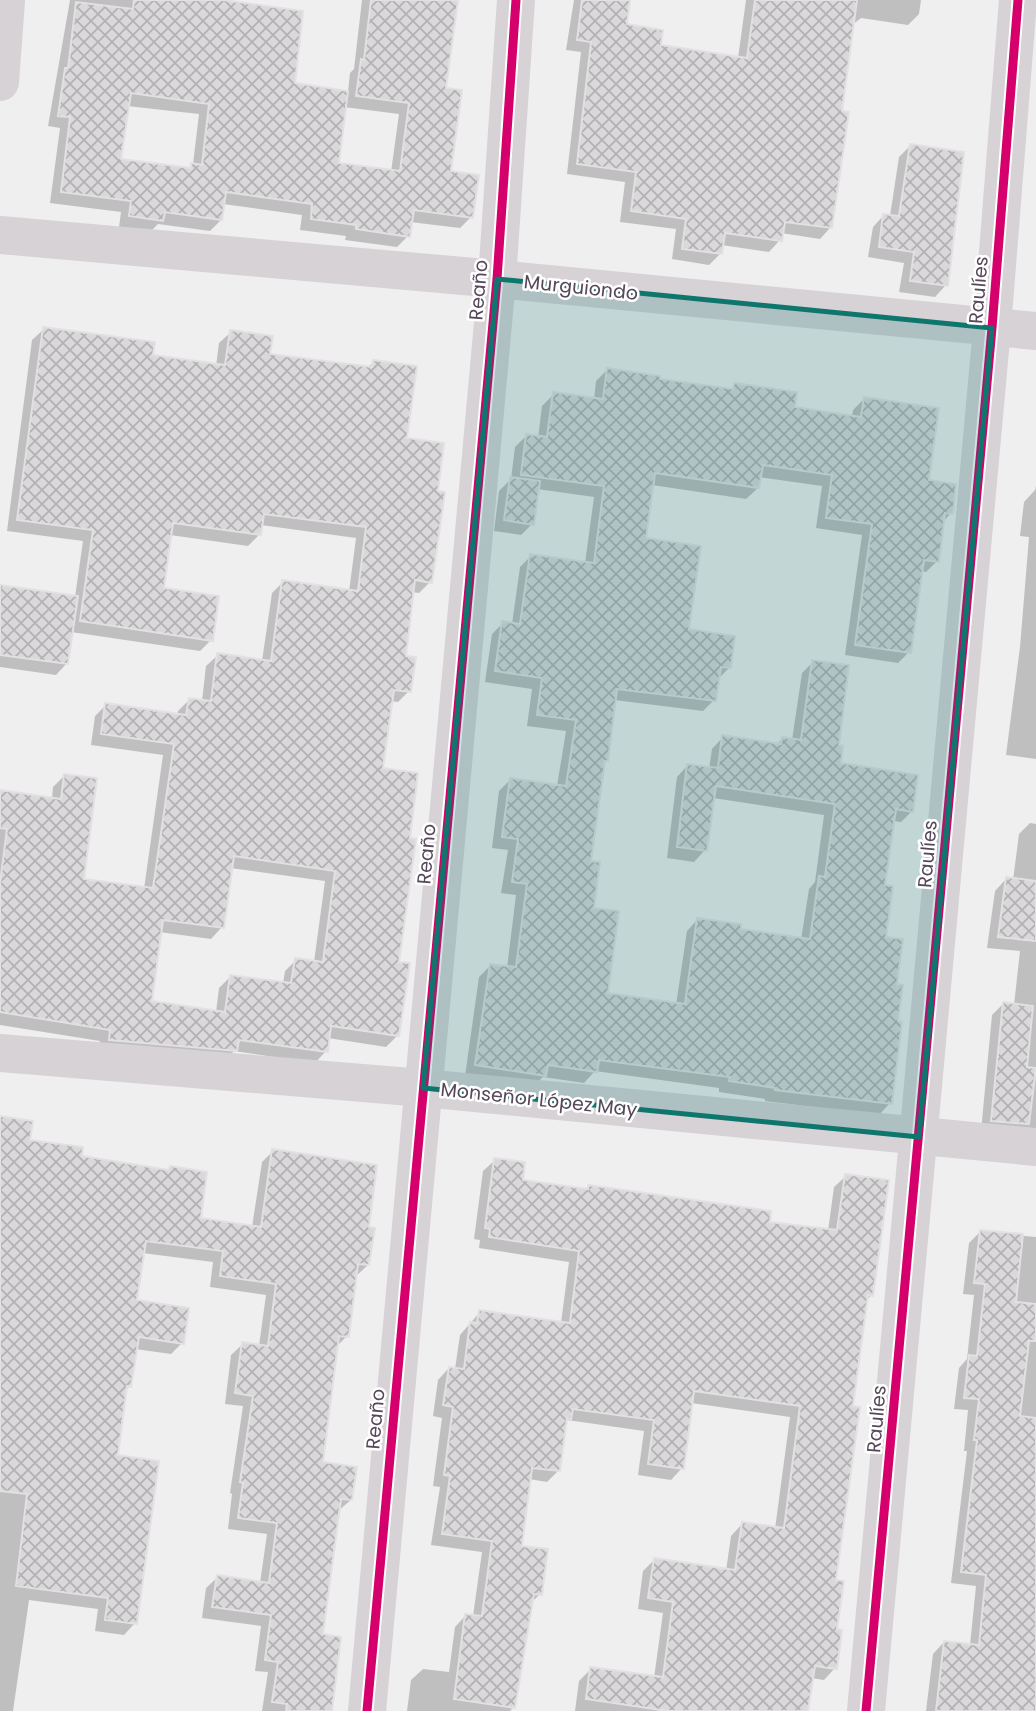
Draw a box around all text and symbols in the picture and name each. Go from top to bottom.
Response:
street label: Raulíes [962,255,995,325]
street label: Reaño [462,259,495,321]
street label: Murguiondo [523,268,639,307]
street label: Raulíes [911,819,944,889]
street label: Reaño [410,823,443,885]
street label: Monseñor López May [439,1076,639,1123]
street label: Raulíes [860,1384,893,1454]
street label: Reaño [359,1388,392,1450]

